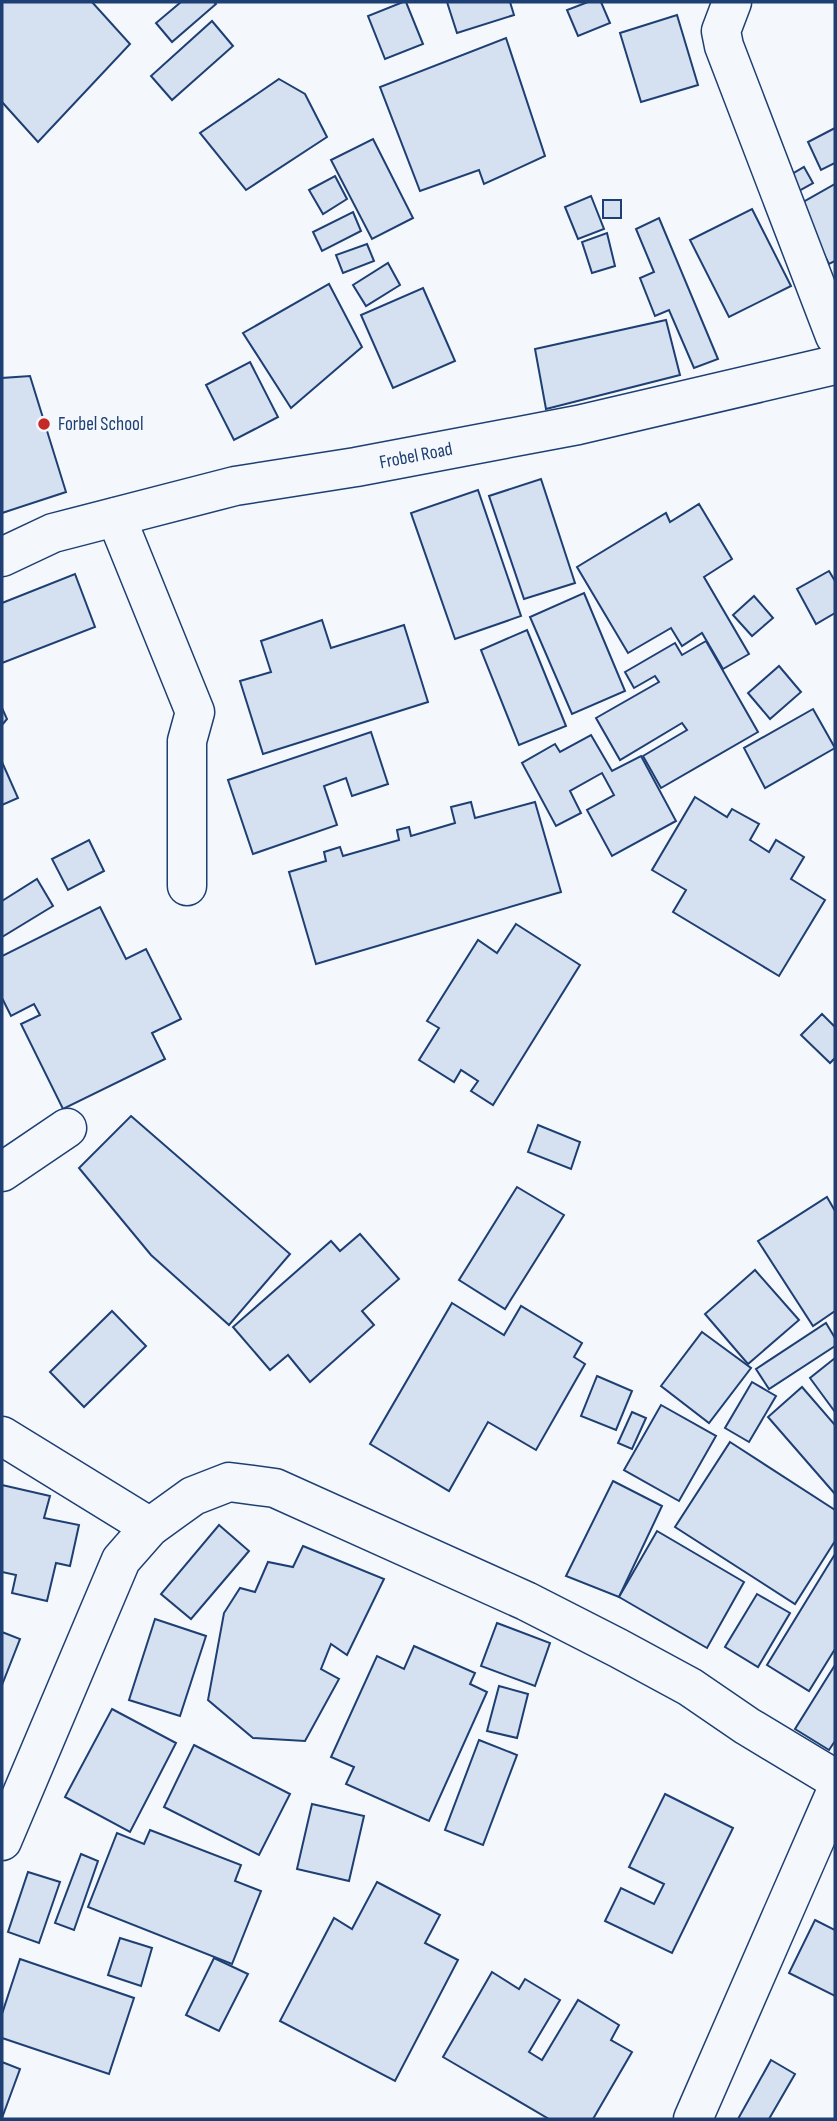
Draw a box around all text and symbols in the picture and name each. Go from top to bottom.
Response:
place label: Forbel School [58,413,144,436]
marker: Forbel School [36,416,52,432]
street label: Frobel Road [378,438,454,474]

